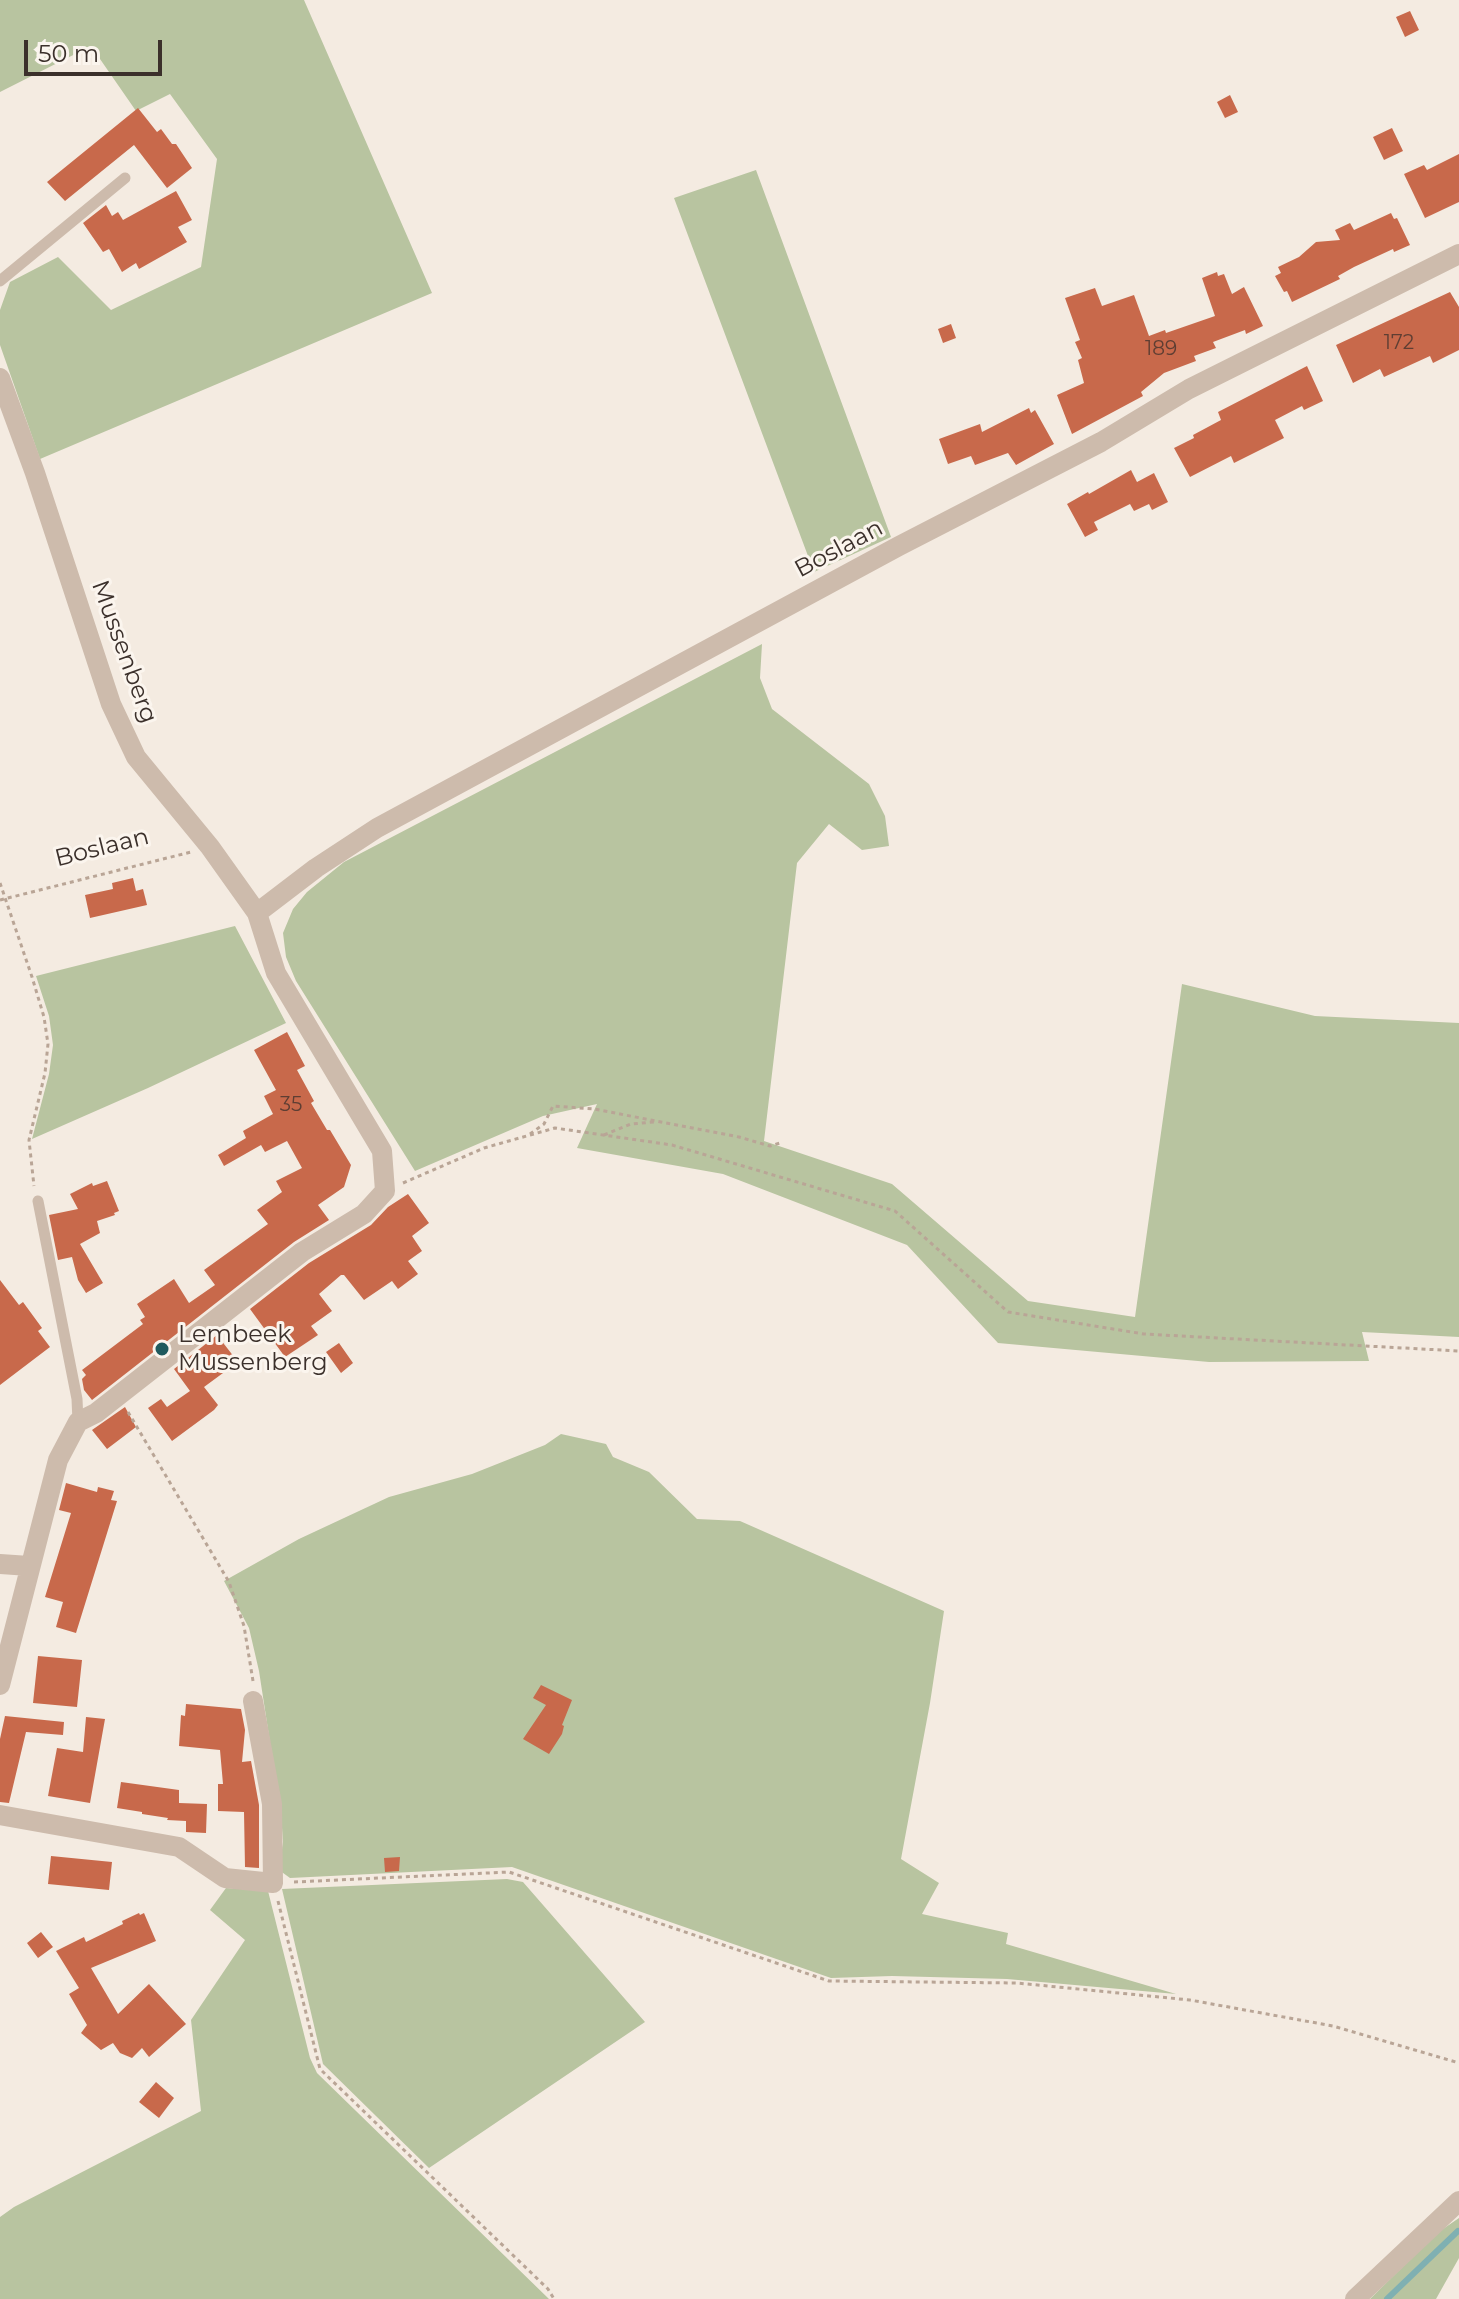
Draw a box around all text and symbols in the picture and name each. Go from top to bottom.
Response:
scale bar [28,24,166,74]
text: 50 m [38,39,99,68]
house number: 172 [1384,331,1414,355]
house number: 189 [1145,337,1177,361]
street label: Boslaan [790,514,888,584]
street label: Mussenberg [85,577,163,727]
street label: Boslaan [52,822,152,874]
house number: 35 [280,1093,302,1117]
place label: Lembeek Mussenberg [178,1321,328,1377]
marker: Lembeek Mussenberg [153,1340,171,1358]

